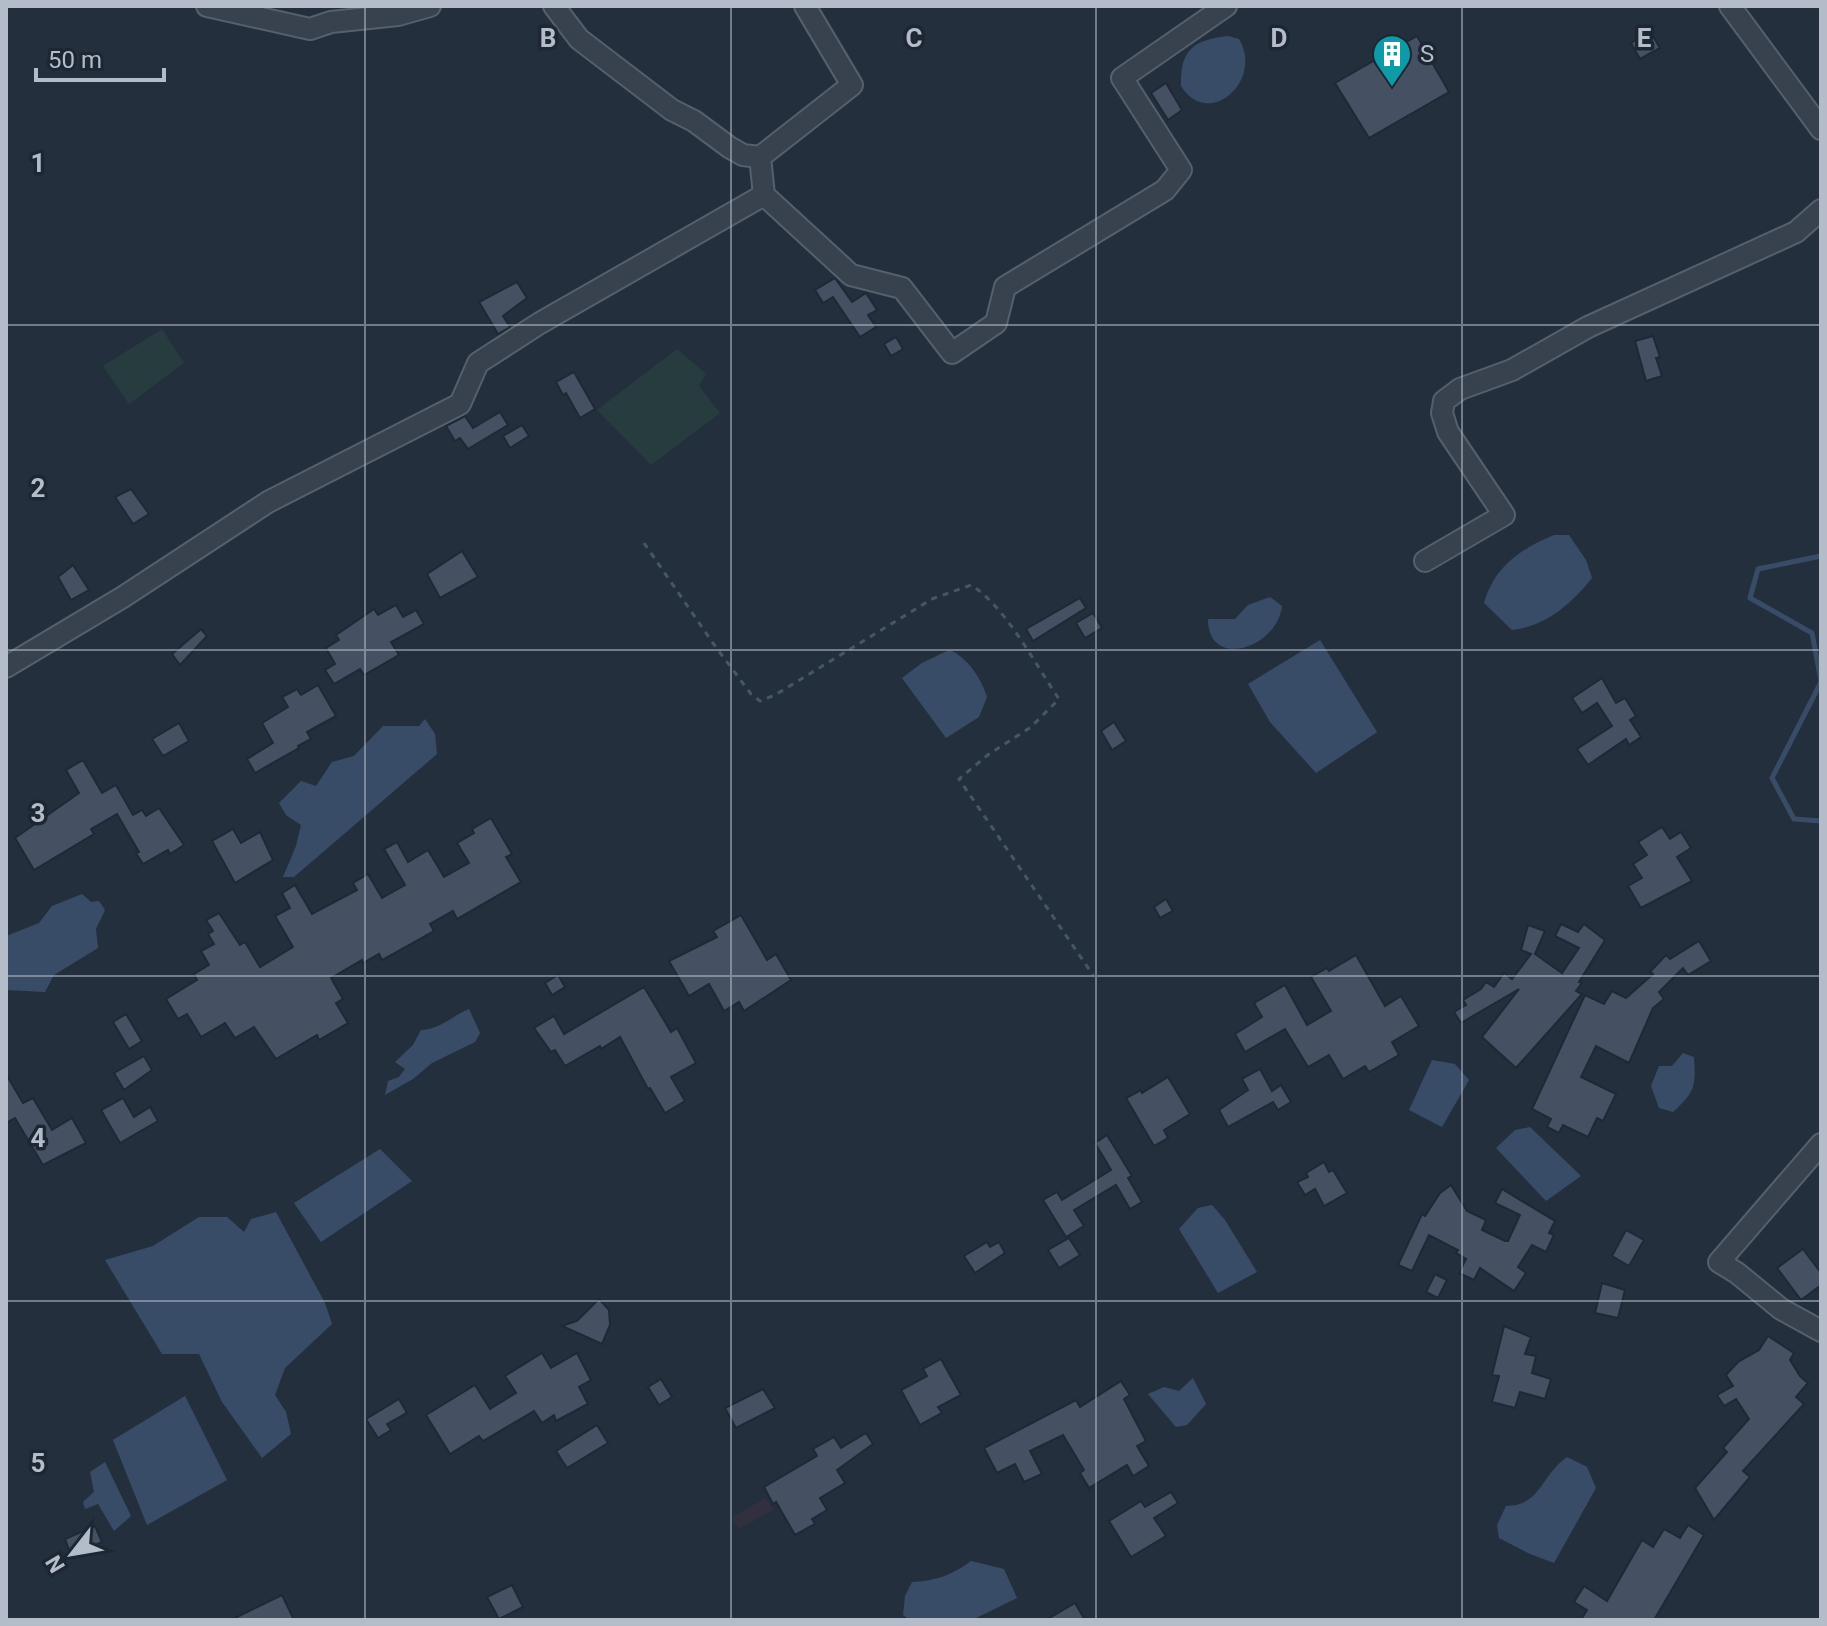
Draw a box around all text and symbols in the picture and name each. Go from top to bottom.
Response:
text: B [540,23,556,53]
text: C [905,23,923,53]
text: D [1271,23,1287,53]
text: E [1637,23,1652,53]
scale bar [36,32,164,82]
building icon: S [1371,33,1413,88]
place label: S [1420,40,1434,68]
text: 50 m [48,46,102,74]
text: 1 [31,148,45,178]
text: 2 [31,473,45,503]
text: 3 [31,798,45,828]
text: 4 [31,1123,46,1153]
text: 5 [31,1448,45,1478]
north arrow [32,1514,112,1594]
text: N [41,1551,70,1577]

